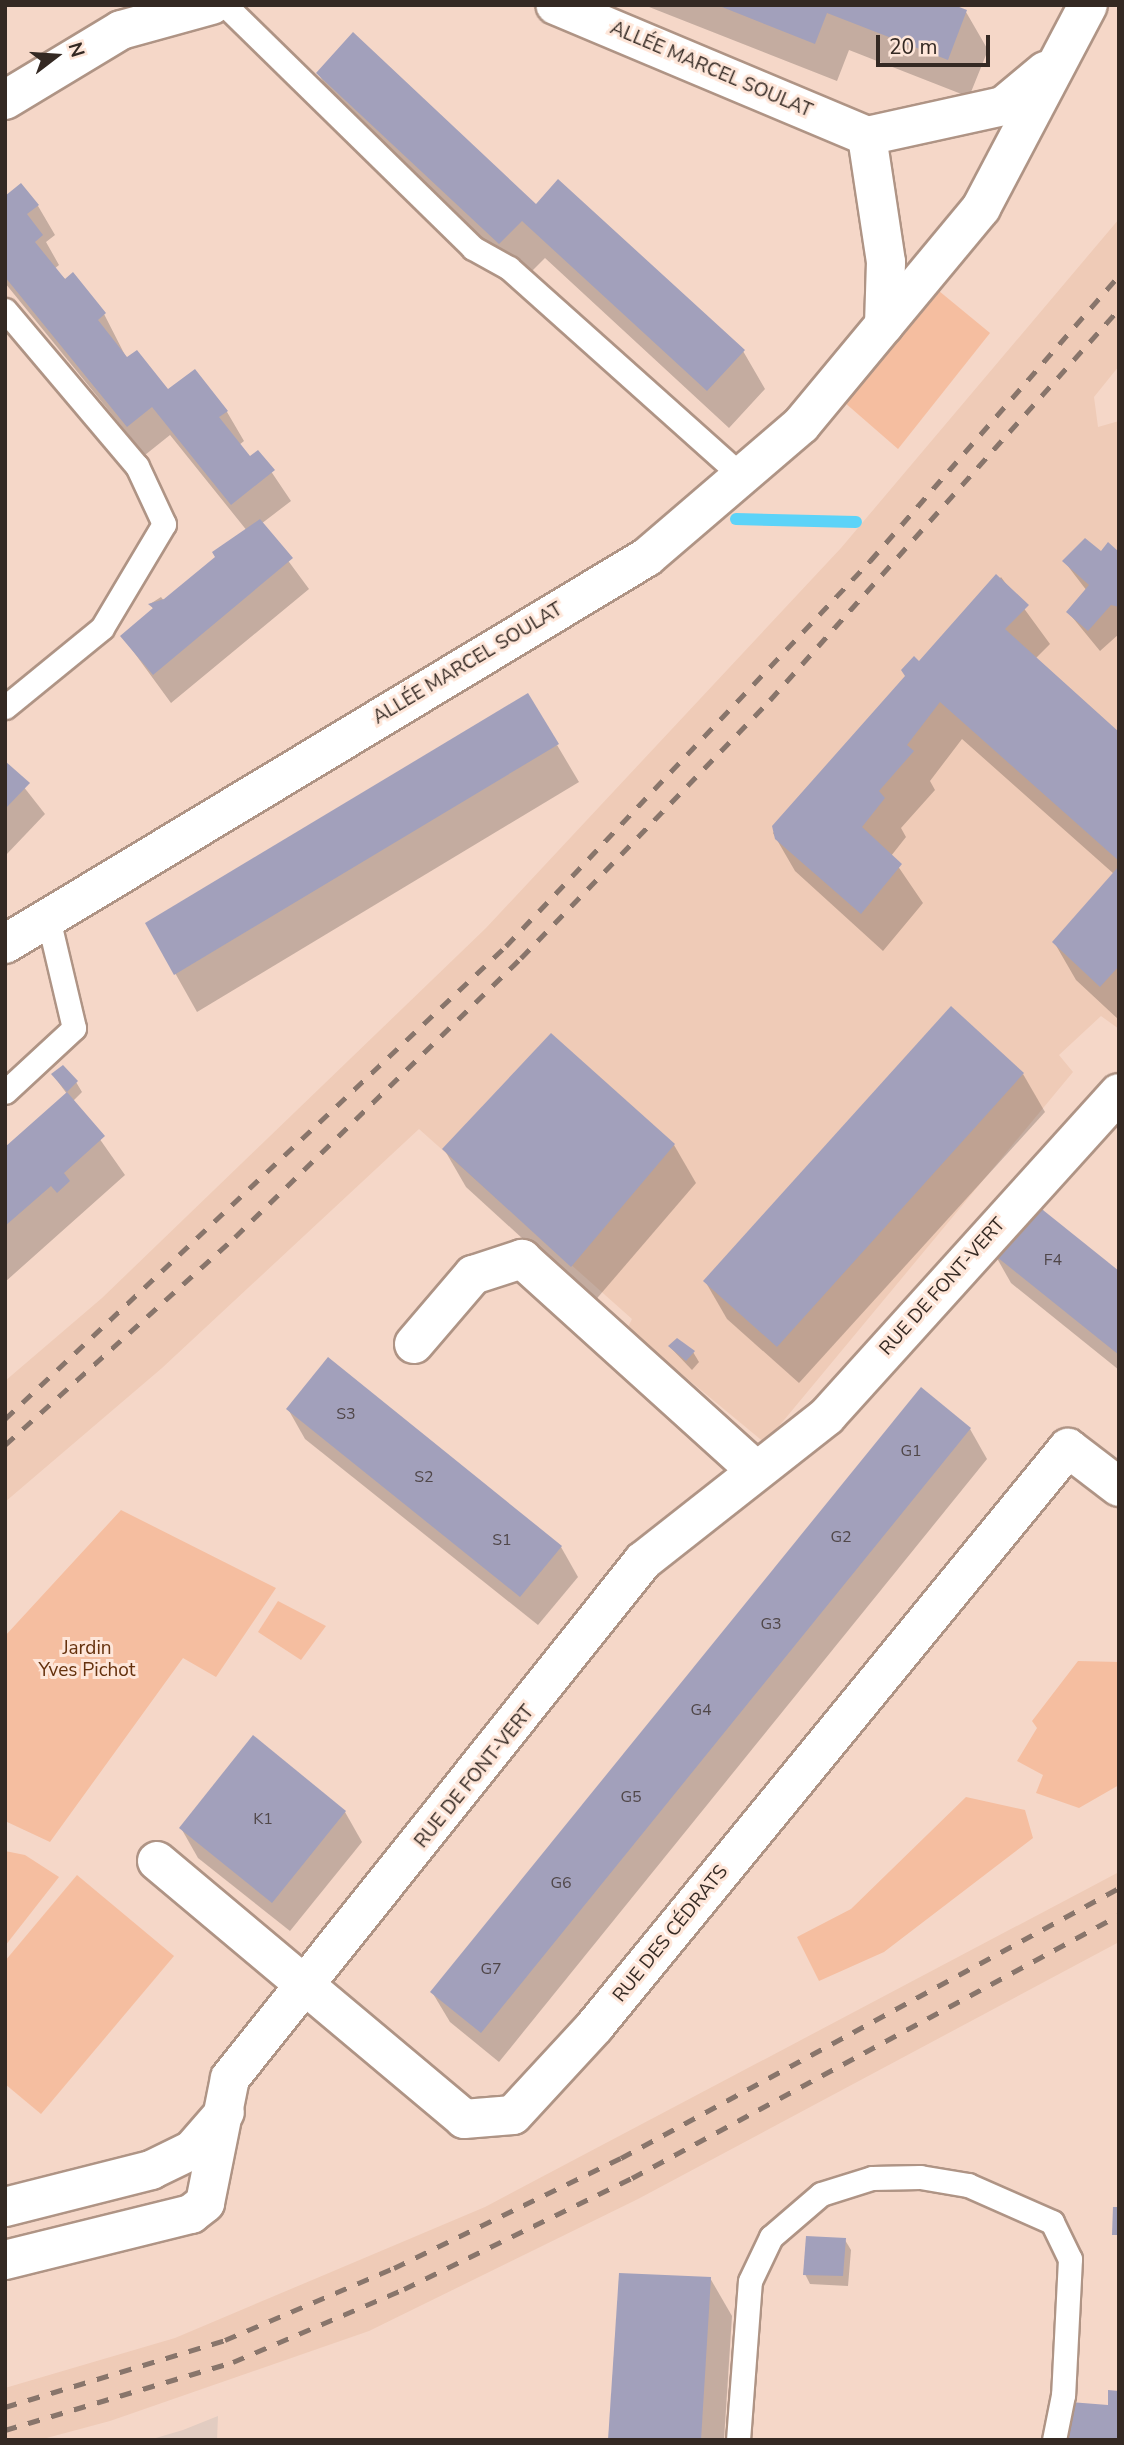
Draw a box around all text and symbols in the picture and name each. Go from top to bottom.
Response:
street label: ALLÉE MARCEL SOULAT [607,17,815,123]
north arrow [21,21,91,91]
scale bar [879,21,993,65]
text: 20 m [889,33,938,61]
text: N [62,39,91,60]
street label: ALLÉE MARCEL SOULAT [369,598,567,730]
street label: RUE DE FONT-VERT [875,1214,1011,1360]
house number: F4 [1044,1250,1062,1270]
house number: S3 [336,1404,356,1424]
house number: G1 [900,1441,922,1461]
house number: S2 [414,1467,434,1487]
house number: G2 [830,1527,852,1547]
house number: S1 [492,1530,512,1550]
house number: G3 [760,1614,782,1634]
park label: Jardin Yves Pichot [39,1638,135,1682]
house number: G4 [690,1700,712,1720]
street label: RUE DE FONT-VERT [410,1701,540,1853]
house number: G5 [620,1787,642,1807]
house number: K1 [253,1809,273,1829]
street label: RUE DES CÉDRATS [609,1861,733,2007]
house number: G6 [550,1873,572,1893]
house number: G7 [480,1959,502,1979]

